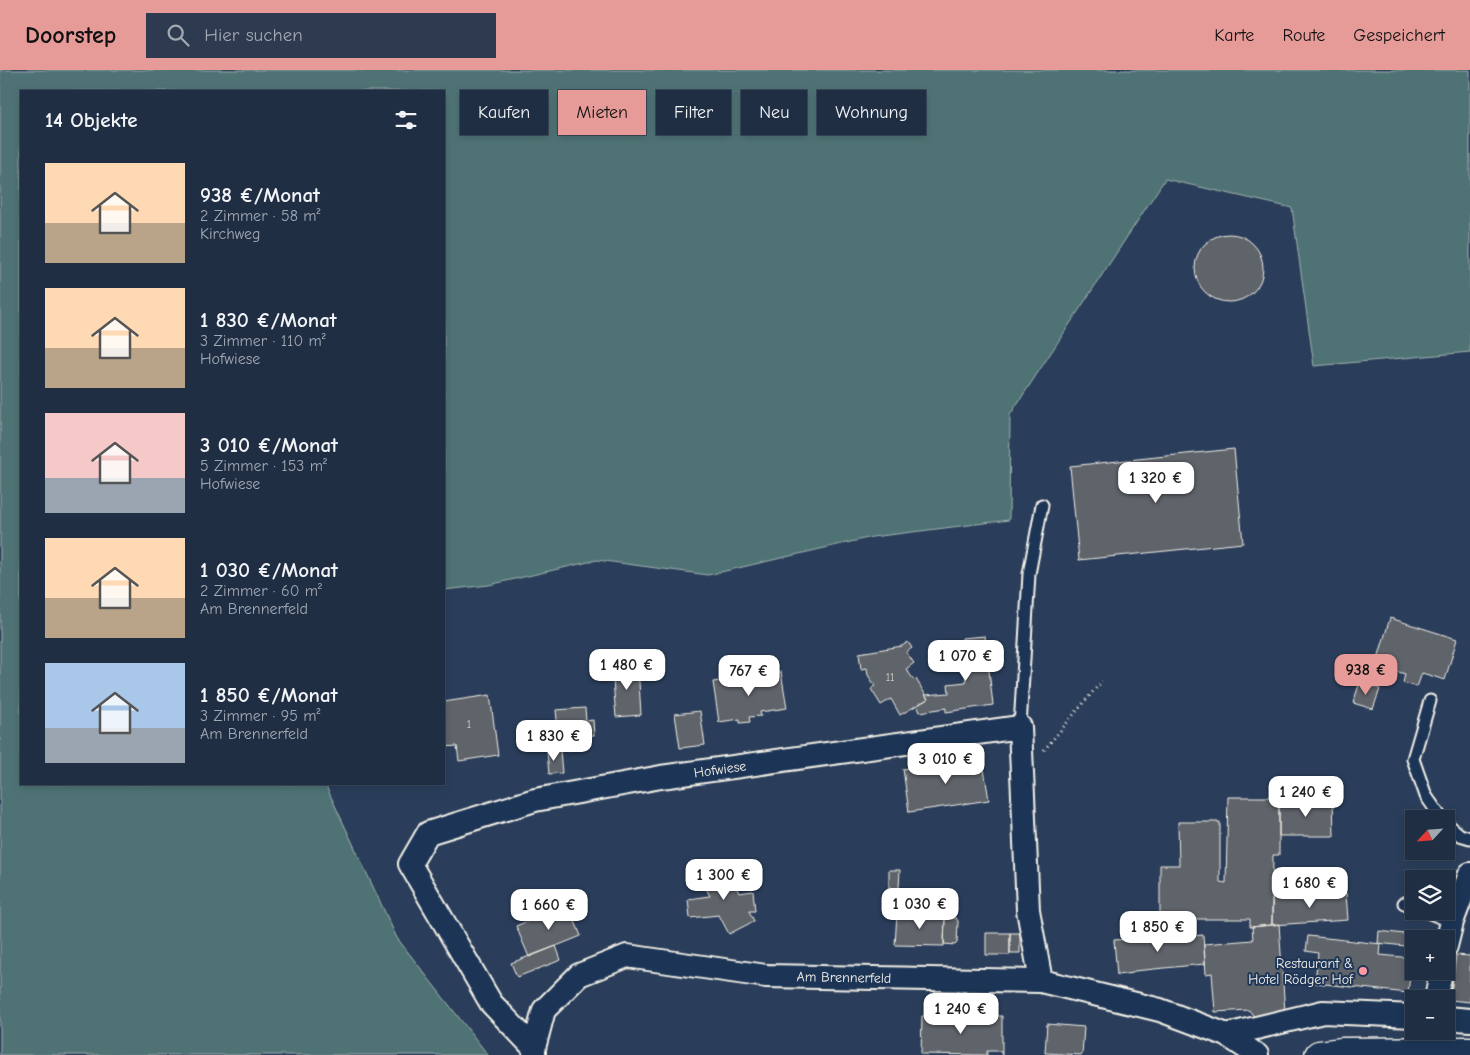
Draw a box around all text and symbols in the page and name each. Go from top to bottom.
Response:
search box [146,13,496,58]
text: Doorstep [25,21,116,49]
icon: search [164,21,192,49]
text: Hier suchen [204,24,303,46]
text: Karte [1214,25,1254,46]
text: Route [1282,25,1325,46]
text: Gespeichert [1353,25,1445,46]
chip: Kaufen [460,90,548,135]
chip: Mieten [558,90,646,135]
chip: Filter [656,90,731,135]
chip: Neu [741,90,807,135]
chip: Wohnung [817,90,926,135]
icon: filters [392,106,420,134]
text: 14 Objekte [45,108,138,132]
icon: home [85,183,145,243]
text: 938 €/Monat [200,183,320,207]
text: 2 Zimmer · 58 m² [200,207,320,225]
text: Kirchweg [200,225,261,243]
icon: home [85,308,145,368]
text: 1 830 €/Monat [200,308,337,332]
text: 3 Zimmer · 110 m² [200,332,326,350]
text: Hofwiese [200,350,260,368]
icon: home [85,433,145,493]
text: 3 010 €/Monat [200,433,338,457]
text: 5 Zimmer · 153 m² [200,457,327,475]
pin: 1 320 € [1110,462,1202,504]
text: 1 320 € [1129,469,1183,487]
text: Hofwiese [200,475,260,493]
icon: home [85,558,145,618]
text: 1 030 €/Monat [200,558,338,582]
text: 2 Zimmer · 60 m² [200,582,322,600]
text: Am Brennerfeld [200,600,308,618]
pin: 1 070 € [920,640,1012,682]
text: 1 070 € [939,647,993,665]
pin: 1 480 € [581,648,673,691]
pin: 767 € [714,654,784,697]
pin: 938 € [1331,654,1401,696]
text: 1 480 € [600,656,654,674]
text: 938 € [1345,661,1387,679]
text: 767 € [730,662,768,680]
house number: 11 [886,671,894,684]
icon: home [85,683,145,743]
text: 1 850 €/Monat [200,683,338,707]
text: 3 Zimmer · 95 m² [200,707,320,725]
house number: 1 [467,718,471,731]
pin: 1 830 € [508,720,600,762]
text: Am Brennerfeld [200,725,308,743]
text: 1 830 € [527,727,581,745]
pin: 3 010 € [900,742,992,785]
text: 3 010 € [919,750,973,768]
street label: Hofwiese [693,757,747,782]
pin: 1 240 € [1260,776,1352,818]
text: 1 240 € [1280,783,1332,801]
north arrow [1405,810,1455,860]
map controls [1405,810,1455,1040]
pin: 1 300 € [678,858,770,901]
text: 1 300 € [697,866,751,884]
pin: 1 680 € [1264,866,1356,909]
button: layers [1405,870,1455,920]
text: 1 680 € [1283,874,1337,892]
pin: 1 660 € [503,888,595,931]
pin: 1 030 € [874,888,966,930]
text: 1 030 € [893,895,947,913]
text: 1 660 € [522,896,576,914]
pin: 1 850 € [1112,910,1204,953]
text: 1 850 € [1131,918,1185,936]
button: + [1405,930,1455,980]
place label: Restaurant & Hotel Rödger Hof [1248,955,1354,988]
marker: Restaurant & Hotel Rödger Hof [1357,965,1369,977]
street label: Am Brennerfeld [797,968,891,987]
button: − [1405,990,1455,1040]
pin: 1 240 € [915,992,1007,1035]
text: 1 240 € [935,1000,987,1018]

